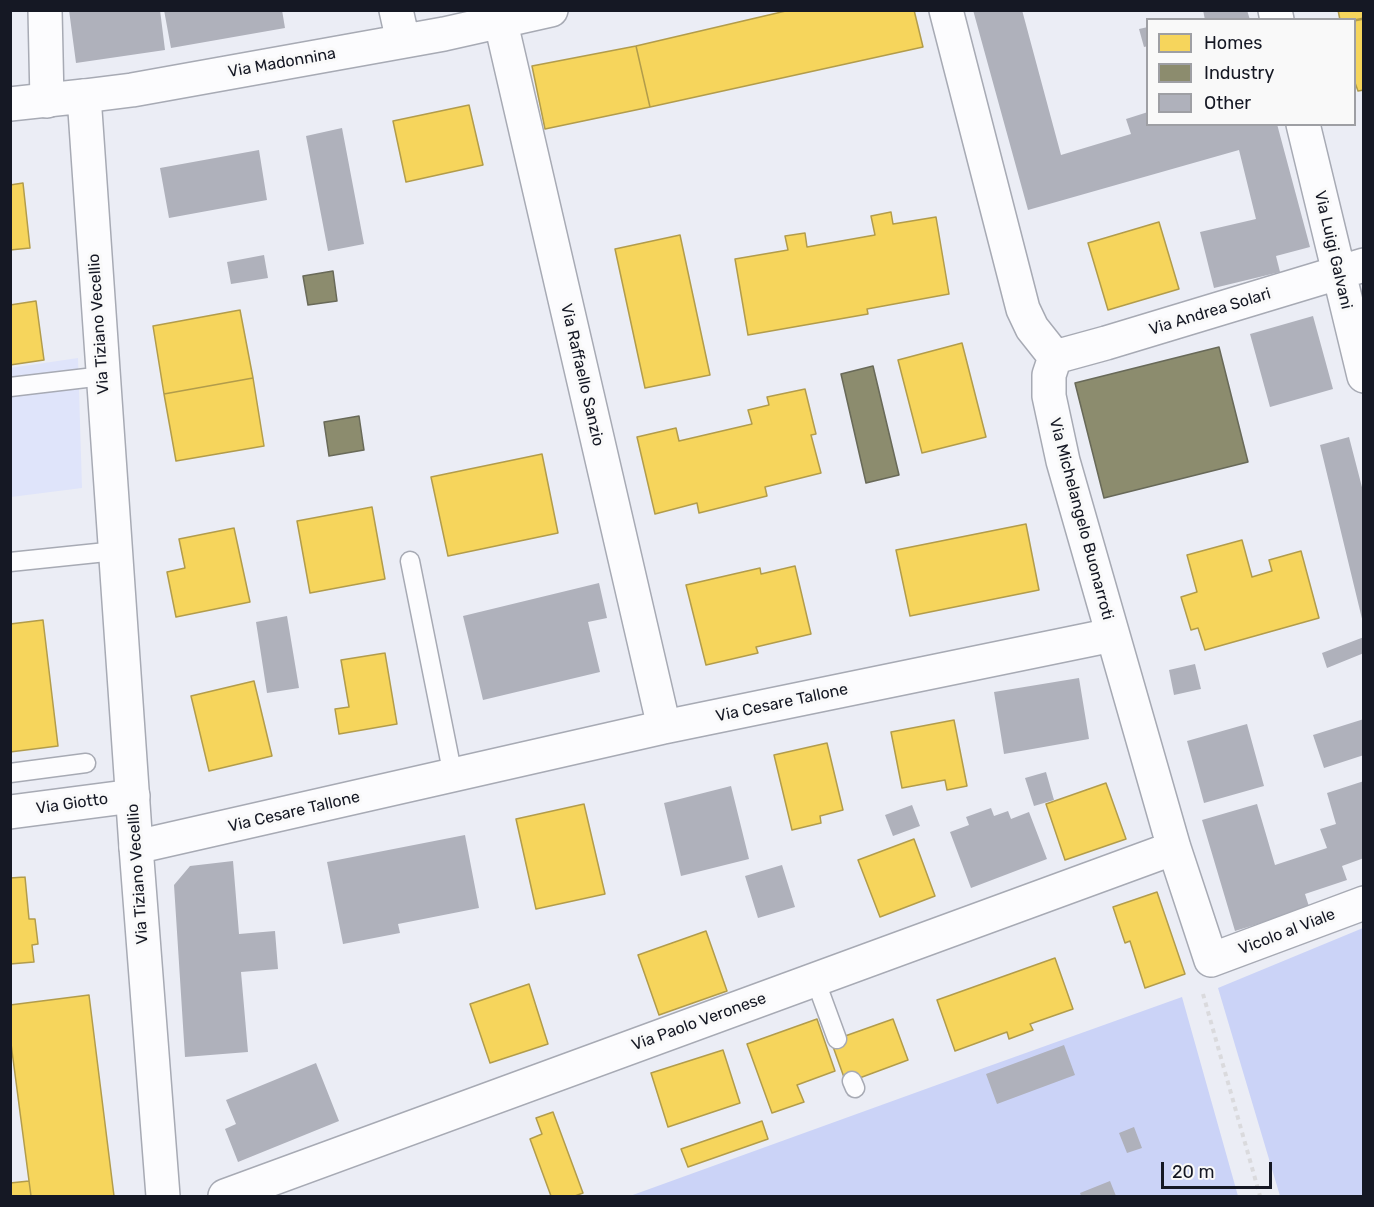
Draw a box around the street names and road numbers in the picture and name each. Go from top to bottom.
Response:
street label: Via Madonnina [227,44,337,82]
street label: Via Luigi Galvani [1310,189,1356,311]
street label: Via Tiziano Vecellio [85,253,113,395]
street label: Via Andrea Solari [1147,284,1273,340]
street label: Via Raffaello Sanzio [556,302,608,448]
street label: Via Michelangelo Buonarroti [1045,416,1117,622]
street label: Via Cesare Tallone [714,680,850,726]
street label: Via Cesare Tallone [226,787,362,837]
street label: Via Giotto [35,789,109,819]
street label: Via Tiziano Vecellio [124,803,152,945]
street label: Vicolo al Viale [1236,905,1338,959]
street label: Via Paolo Veronese [629,989,769,1055]

